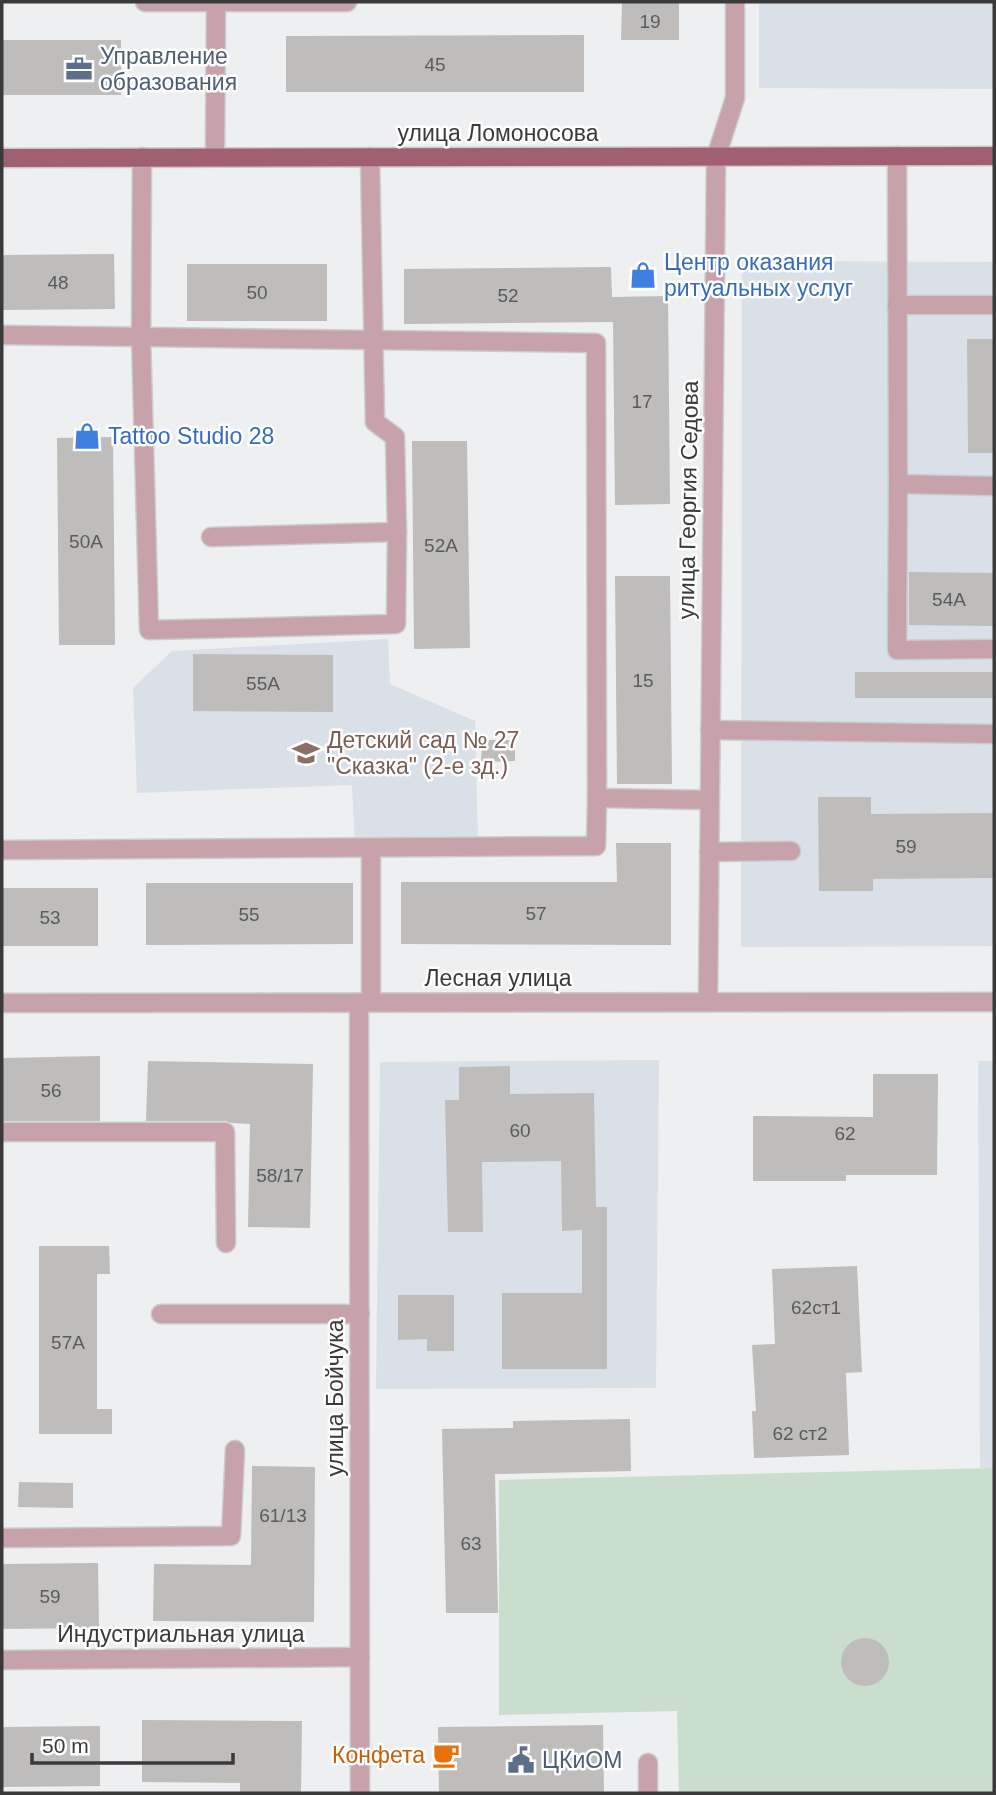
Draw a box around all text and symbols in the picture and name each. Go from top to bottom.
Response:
house number: 19 [639,11,661,32]
place label: Управление образования [100,43,237,95]
office icon: Управление образования [64,54,94,84]
house number: 45 [424,54,446,75]
street label: улица Ломоносова [398,120,599,146]
place label: Центр оказания ритуальных услуг [664,249,853,301]
shop icon: Центр оказания ритуальных услуг [628,260,658,290]
house number: 48 [47,272,69,293]
house number: 50 [246,282,268,303]
house number: 52 [497,285,519,306]
street label: улица Георгия Седова [673,380,703,620]
house number: 17 [631,391,653,412]
shop icon: Tattoo Studio 28 [72,421,102,451]
place label: Tattoo Studio 28 [108,423,274,449]
house number: 50А [69,531,103,552]
house number: 52А [424,535,458,556]
house number: 54А [932,589,966,610]
house number: 15 [632,670,654,691]
house number: 55А [246,673,280,694]
place label: Детский сад № 27 "Сказка" (2-е зд.) [327,727,519,779]
school or university icon: Детский сад № 27 "Сказка" (2-е зд.) [291,738,321,768]
house number: 59 [895,836,917,857]
house number: 57 [525,903,547,924]
house number: 55 [238,904,260,925]
house number: 53 [39,907,61,928]
street label: Лесная улица [425,965,572,991]
house number: 56 [40,1080,62,1101]
house number: 60 [509,1120,531,1141]
house number: 62 [834,1123,856,1144]
house number: 58/17 [256,1165,304,1186]
house number: 62ст1 [791,1297,841,1318]
street label: улица Бойчука [322,1319,348,1477]
house number: 57А [51,1332,85,1353]
house number: 62 ст2 [772,1423,828,1444]
house number: 61/13 [259,1505,307,1526]
house number: 63 [460,1533,482,1554]
house number: 59 [39,1586,61,1607]
street label: Индустриальная улица [57,1621,305,1647]
scale bar [32,1722,233,1766]
text: 50 m [42,1734,89,1757]
cafe icon: Конфета [431,1740,461,1770]
place label: Конфета [332,1742,425,1768]
public building icon: ЦКиОМ [506,1745,536,1775]
place label: ЦКиОМ [542,1747,622,1773]

